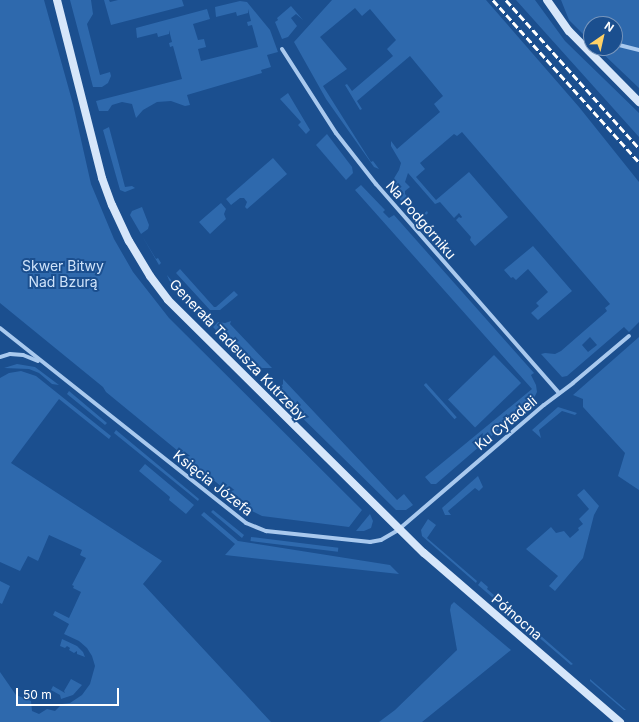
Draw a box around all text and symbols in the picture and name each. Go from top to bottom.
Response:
north arrow [583,16,623,56]
text: N [602,19,617,35]
street label: Na Podgórniku [382,177,460,263]
park label: Skwer Bitwy Nad Bzurą [22,258,104,290]
street label: Generała Tadeusza Kutrzeby [166,276,310,424]
street label: Ku Cytadeli [472,392,540,454]
street label: Księcia Józefa [170,447,256,519]
street label: Północna [488,591,546,643]
scale bar [18,680,121,706]
text: 50 m [23,687,52,702]

